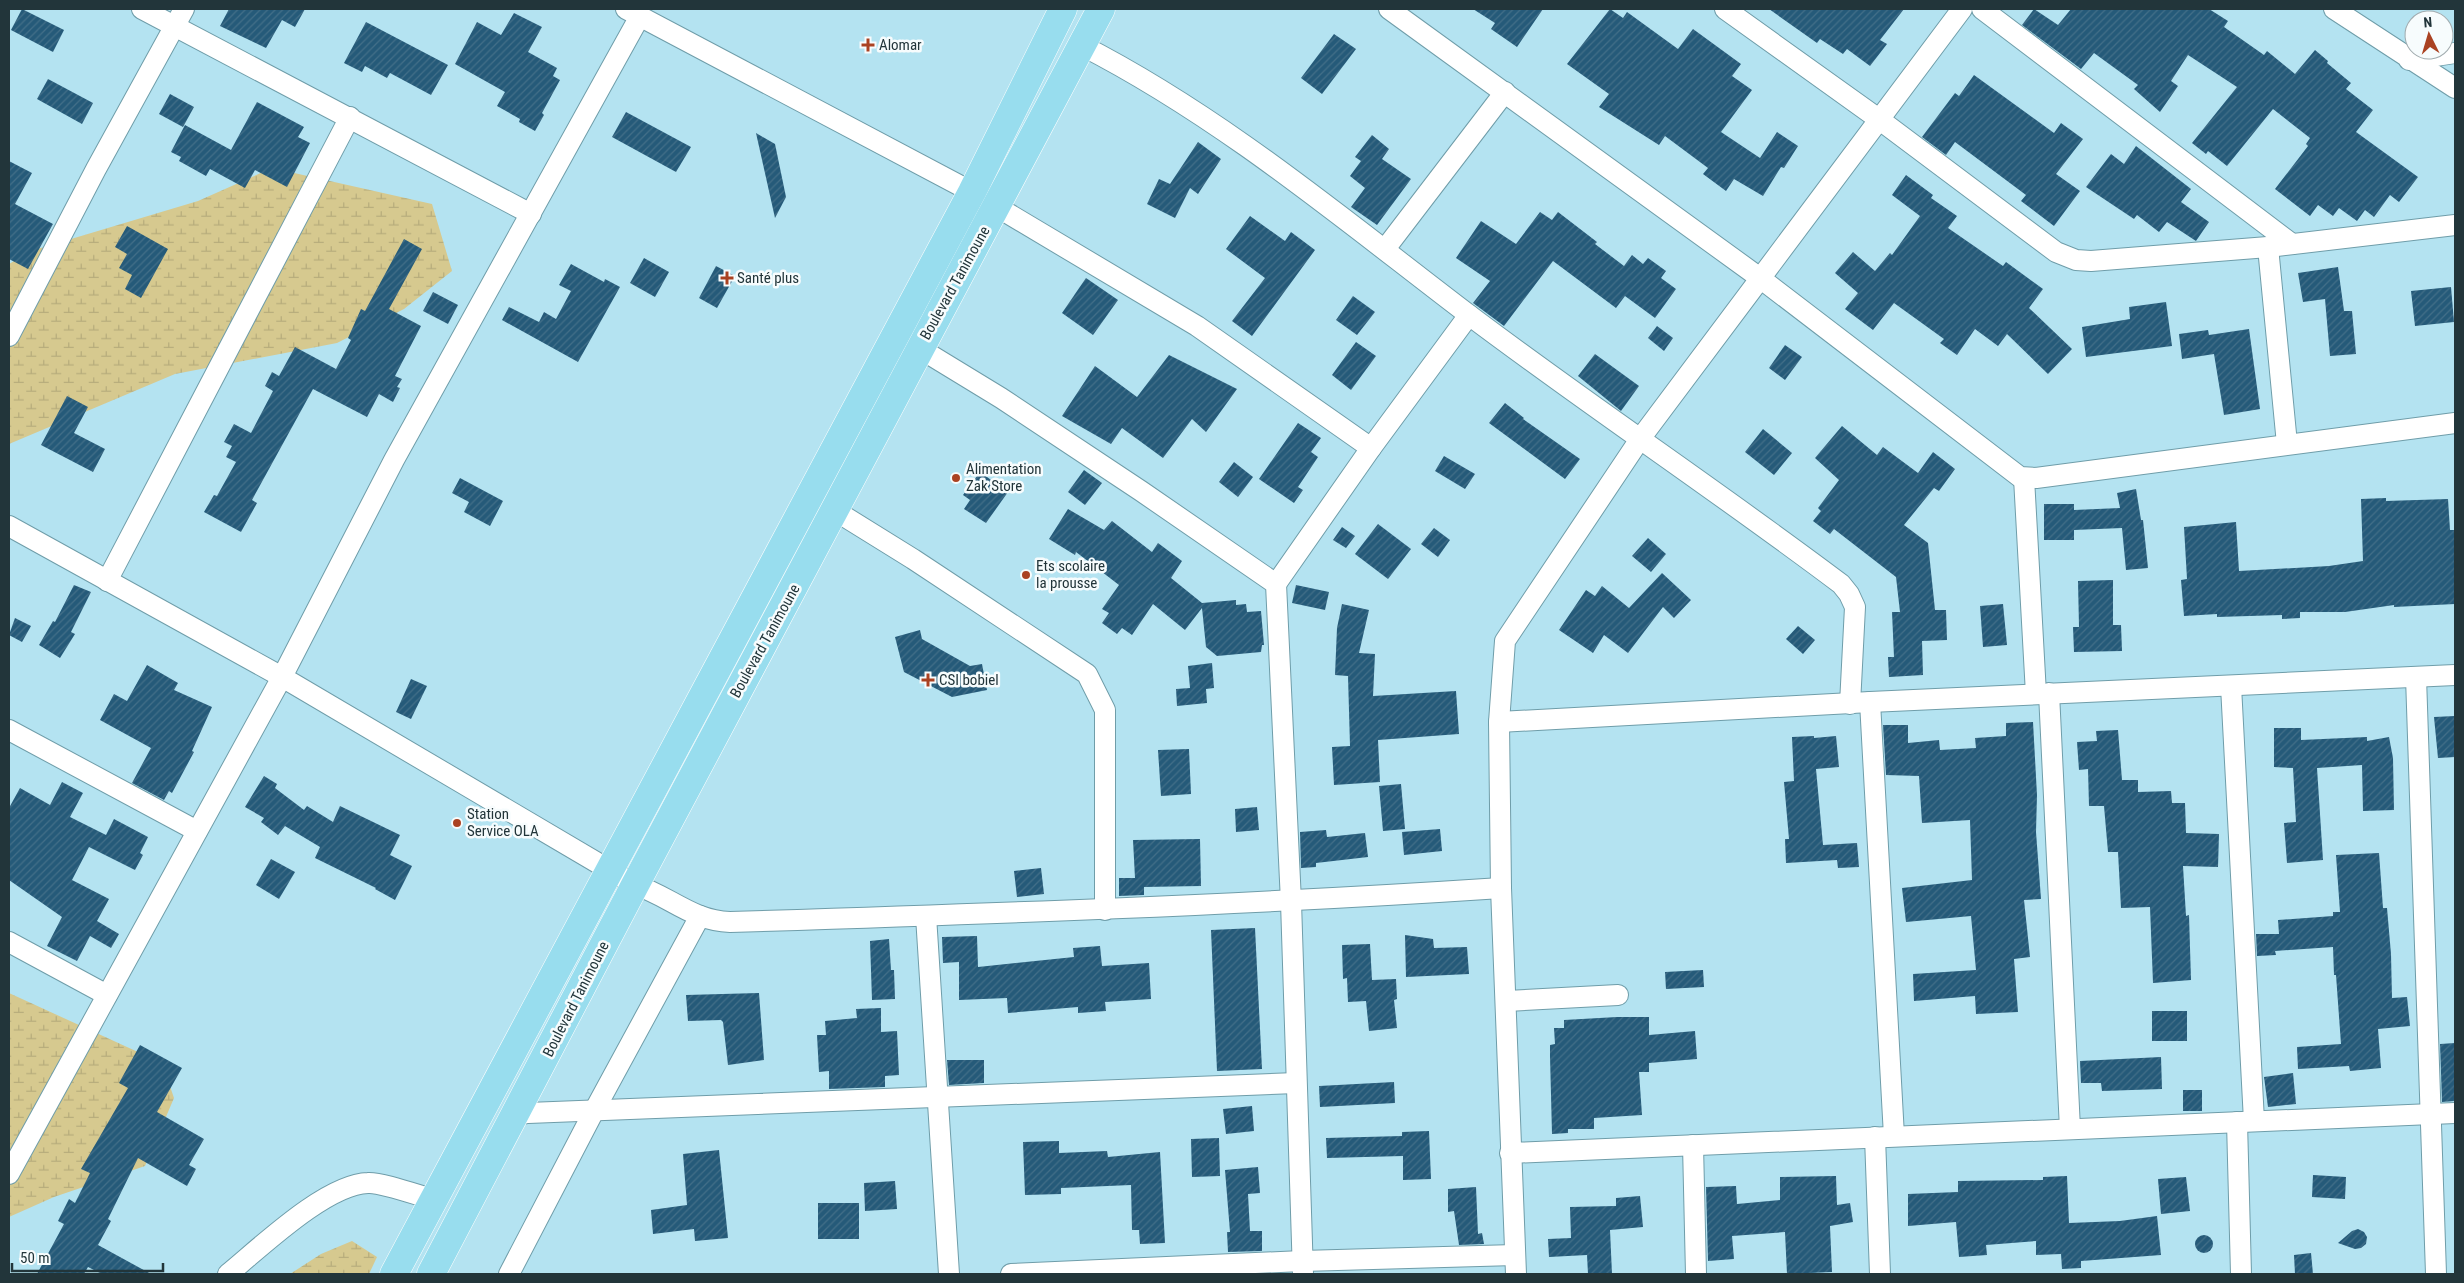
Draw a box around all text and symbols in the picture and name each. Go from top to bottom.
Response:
north arrow [2404,10,2454,60]
text: N [2423,14,2433,30]
place label: Alomar [879,36,922,54]
marker: Alomar [861,38,875,52]
street label: Boulevard Tanimoune [916,223,994,343]
place label: Santé plus [737,269,799,287]
marker: Santé plus [721,272,733,284]
place label: Alimentation Zak Store [966,460,1041,495]
marker: Alimentation Zak Store [950,472,962,484]
place label: Ets scolaire la prousse [1036,557,1105,592]
marker: Ets scolaire la prousse [1020,569,1032,581]
street label: Boulevard Tanimoune [726,581,804,701]
place label: CSI bobiel [939,671,999,689]
marker: CSI bobiel [921,673,935,687]
place label: Station Service OLA [467,805,539,840]
marker: Station Service OLA [451,817,463,829]
street label: Boulevard Tanimoune [539,938,613,1060]
scale bar [12,1240,164,1272]
text: 50 m [20,1249,50,1267]

